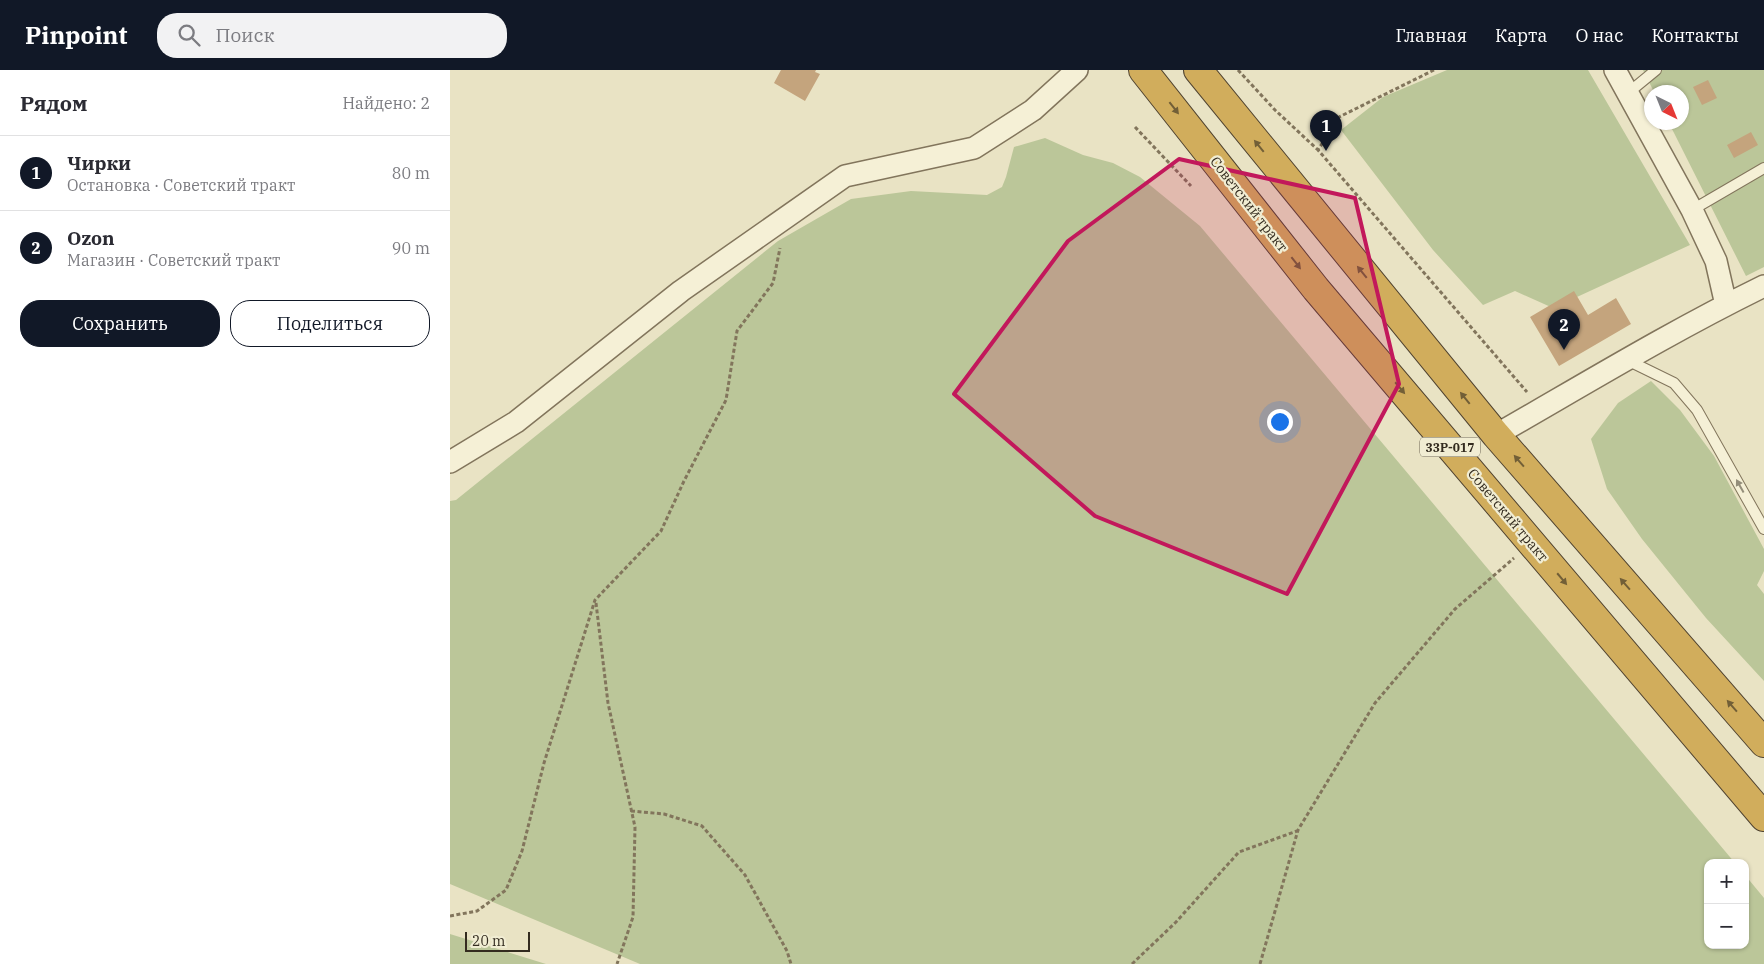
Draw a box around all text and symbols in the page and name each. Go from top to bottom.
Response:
search box [157,13,507,58]
text: Pinpoint [25,19,127,51]
icon: search [175,21,203,49]
text: Поиск [215,23,274,47]
text: Главная [1395,24,1467,47]
text: Карта [1495,24,1547,47]
text: О нас [1575,24,1623,47]
text: Контакты [1651,24,1739,47]
north arrow [1644,85,1689,130]
text: Рядом [20,89,88,117]
text: Найдено: 2 [342,93,430,113]
one-way arrow [1168,101,1179,114]
pin: 1 [1310,110,1342,151]
one-way arrow [1254,140,1265,153]
text: Чирки [67,151,131,175]
street label: Советский тракт [1206,153,1292,255]
text: 1 [31,163,41,183]
text: 80 m [392,163,430,183]
text: Остановка · Советский тракт [67,175,295,195]
text: Ozon [67,226,115,250]
text: 2 [31,238,41,258]
text: 90 m [392,238,430,258]
text: Магазин · Советский тракт [67,250,280,270]
one-way arrow [1290,256,1301,269]
one-way arrow [1357,266,1368,279]
button: Сохранить [20,300,220,347]
button: Поделиться [230,300,430,347]
pin: 2 [1548,309,1580,350]
one-way arrow [1394,382,1405,394]
one-way arrow [1460,391,1471,404]
your location [1267,409,1293,435]
road number: 33Р-017 [1420,438,1480,457]
one-way arrow [1514,455,1525,467]
street label: Советский тракт [1464,465,1552,565]
one-way arrow [1736,479,1744,494]
one-way arrow [1556,572,1567,585]
one-way arrow [1620,577,1631,590]
one-way arrow [1726,701,1738,713]
map controls [1704,859,1749,949]
button: + [1704,859,1749,904]
button: − [1704,904,1749,949]
scale bar [465,929,530,952]
text: 20 m [472,932,505,950]

